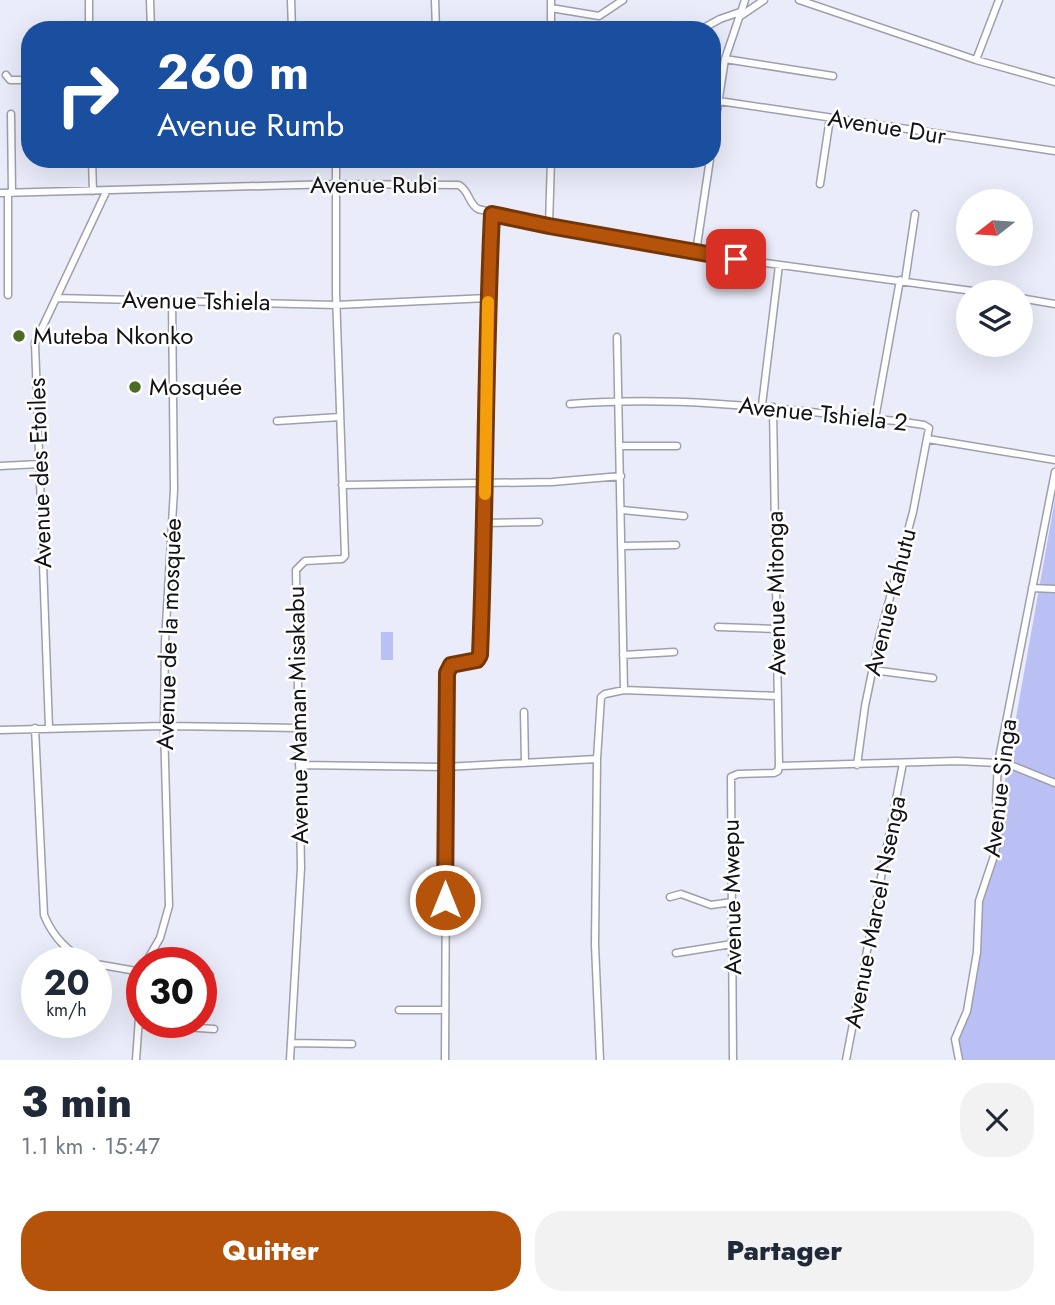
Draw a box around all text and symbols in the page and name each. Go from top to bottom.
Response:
text: 260 m [157,37,309,107]
icon: right [42,49,133,140]
street label: Avenue Dur [826,100,949,153]
text: Avenue Rumb [157,102,344,148]
street label: Avenue Rubi [310,167,438,202]
north arrow [956,189,1032,266]
map controls [956,189,1033,357]
pin [706,229,766,289]
icon: arrive [717,240,755,278]
button: layers [956,280,1033,357]
street label: Avenue Tshiela [121,282,271,319]
place label: Muteba Nkonko [33,318,193,353]
marker: Muteba Nkonko [11,328,27,344]
place label: Mosquée [149,369,242,404]
street label: Avenue des Etoiles [19,377,60,569]
marker: Mosquée [127,379,143,395]
street label: Avenue Tshiela 2 [737,387,909,440]
street label: Avenue Mitonga [757,511,794,675]
street label: Avenue de la mosquée [147,517,190,751]
street label: Avenue Kahutu [854,525,925,679]
street label: Avenue Maman Misakabu [278,586,317,844]
street label: Avenue Singa [974,717,1025,859]
street label: Avenue Marcel Nsenga [835,793,914,1031]
street label: Avenue Mwepu [713,819,750,975]
position arrow [408,863,482,937]
speed limit sign: 30 [126,947,217,1038]
text: 20 [43,958,90,1008]
text: km/h [46,997,87,1023]
text: 3 min [21,1072,132,1133]
button: close [960,1083,1034,1157]
text: 1.1 km · 15:47 [21,1129,160,1163]
button: Quitter [21,1211,521,1291]
button: Partager [535,1211,1034,1291]

